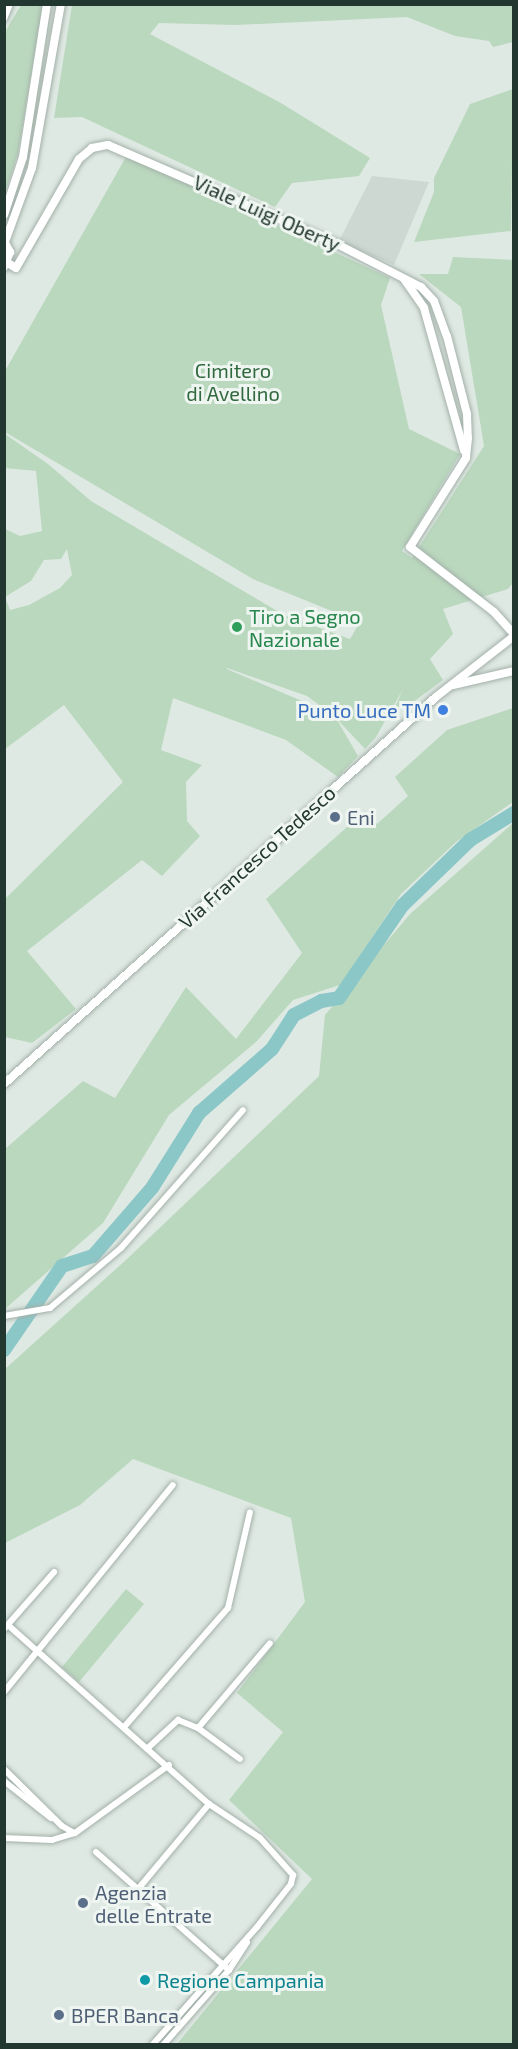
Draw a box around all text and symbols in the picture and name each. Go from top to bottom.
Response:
street label: Viale Luigi Oberty [190,170,344,256]
park label: Cimitero di Avellino [186,359,280,406]
place label: Tiro a Segno Nazionale [249,604,361,651]
marker: Tiro a Segno Nazionale [230,620,244,634]
place label: Punto Luce TM [297,698,431,722]
marker: Punto Luce TM [436,703,450,717]
street label: Via Francesco Tedesco [174,780,340,934]
place label: Eni [347,805,375,829]
marker: Eni [328,810,342,824]
place label: Agenzia delle Entrate [95,1880,212,1927]
marker: Agenzia delle Entrate [76,1896,90,1910]
place label: Regione Campania [157,1968,324,1992]
marker: Regione Campania [138,1973,152,1987]
place label: BPER Banca [71,2003,179,2027]
marker: BPER Banca [52,2008,66,2022]

